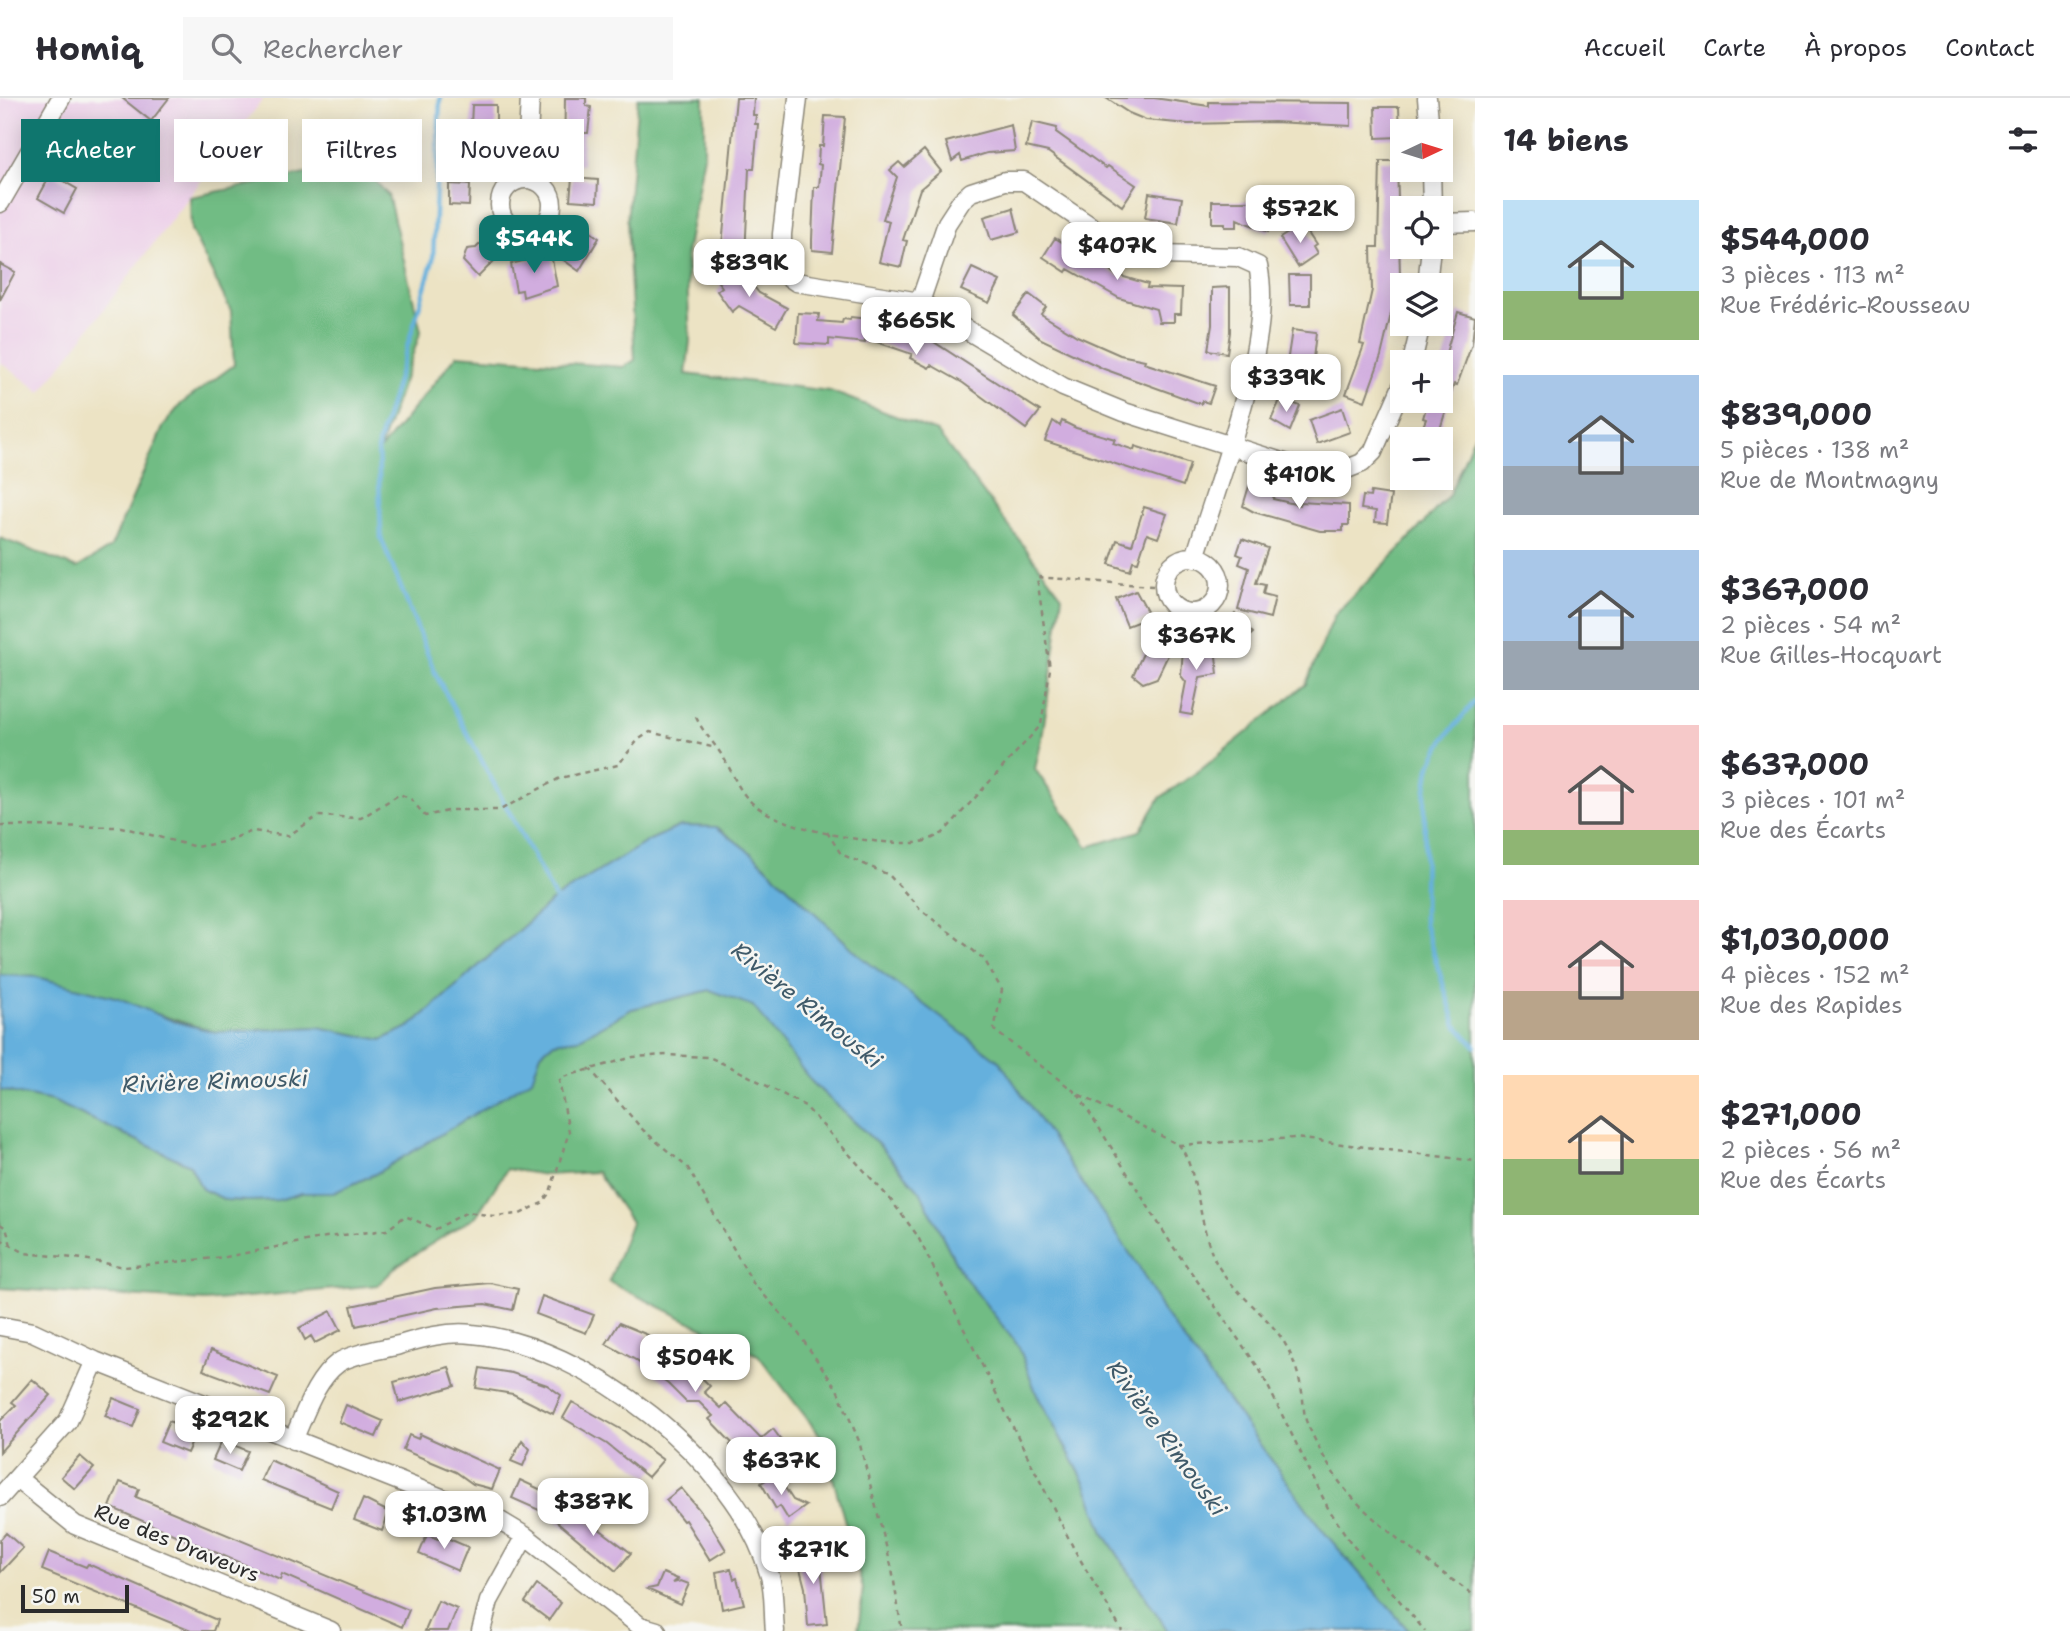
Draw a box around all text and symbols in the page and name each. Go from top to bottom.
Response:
search box [183,17,673,80]
text: Homiq [35,26,141,71]
icon: search [207,29,245,67]
text: Rechercher [263,31,403,66]
text: Accueil [1584,32,1665,64]
text: Carte [1703,32,1766,64]
text: À propos [1804,32,1907,64]
text: Contact [1945,32,2035,64]
chip: Acheter [21,119,160,182]
chip: Louer [174,119,288,182]
chip: Filtres [302,119,422,182]
chip: Nouveau [436,119,584,182]
north arrow [1390,119,1452,182]
map controls [1390,119,1453,490]
text: 14 biens [1503,120,1629,161]
icon: filters [2004,121,2042,159]
pin: $572K [1251,186,1349,245]
text: $572K [1262,193,1338,223]
button: locate [1390,196,1453,259]
pin: $544K [485,216,583,275]
text: $544,000 [1720,219,1870,260]
pin: $407K [1068,222,1166,282]
text: $544K [495,223,573,253]
icon: home [1559,228,1643,312]
text: $407K [1077,230,1157,260]
pin: $839K [700,240,798,299]
text: $839K [710,247,788,277]
text: 3 pièces · 113 m² [1720,260,1905,290]
button: layers [1390,273,1453,336]
text: Rue Frédéric-Rousseau [1720,290,1971,320]
pin: $665K [867,298,965,357]
text: $665K [877,305,955,335]
button: + [1390,350,1453,413]
pin: $339K [1237,354,1335,414]
text: $339K [1247,362,1325,392]
text: $839,000 [1720,394,1872,435]
icon: home [1559,403,1643,487]
button: − [1390,427,1453,490]
text: 5 pièces · 138 m² [1720,435,1909,465]
pin: $410K [1250,452,1348,511]
text: $410K [1263,459,1335,489]
text: Rue de Montmagny [1720,465,1939,495]
text: $367,000 [1720,569,1869,610]
icon: home [1559,578,1643,662]
text: 2 pièces · 54 m² [1720,610,1901,640]
pin: $367K [1147,612,1245,672]
text: $367K [1157,620,1235,650]
text: Rue Gilles-Hocquart [1720,640,1942,670]
text: $637,000 [1720,744,1869,785]
icon: home [1559,753,1643,837]
text: 3 pièces · 101 m² [1720,785,1905,815]
text: Rue des Écarts [1720,815,1886,845]
text: $1,030,000 [1720,919,1890,960]
icon: home [1559,928,1643,1012]
water label: Rivière Rimouski [725,935,889,1075]
text: 4 pièces · 152 m² [1720,960,1910,990]
text: Rue des Rapides [1720,990,1903,1020]
water label: Rivière Rimouski [122,1063,309,1099]
text: $271,000 [1720,1094,1862,1135]
icon: home [1559,1103,1643,1187]
text: 2 pièces · 56 m² [1720,1135,1901,1165]
text: Rue des Écarts [1720,1165,1886,1195]
pin: $504K [646,1334,744,1394]
text: $504K [656,1342,734,1372]
water label: Rivière Rimouski [1100,1354,1234,1522]
pin: $292K [181,1396,279,1456]
text: $292K [191,1404,269,1434]
pin: $637K [732,1438,830,1497]
text: $637K [742,1445,820,1475]
pin: $387K [544,1478,642,1538]
text: $387K [553,1486,633,1516]
pin: $1.03M [387,1492,501,1551]
street label: Rue des Draveurs [90,1497,264,1589]
text: $1.03M [401,1499,487,1529]
pin: $271K [764,1526,862,1586]
text: $271K [777,1534,849,1564]
scale bar [21,1582,130,1614]
text: 50 m [32,1584,80,1609]

